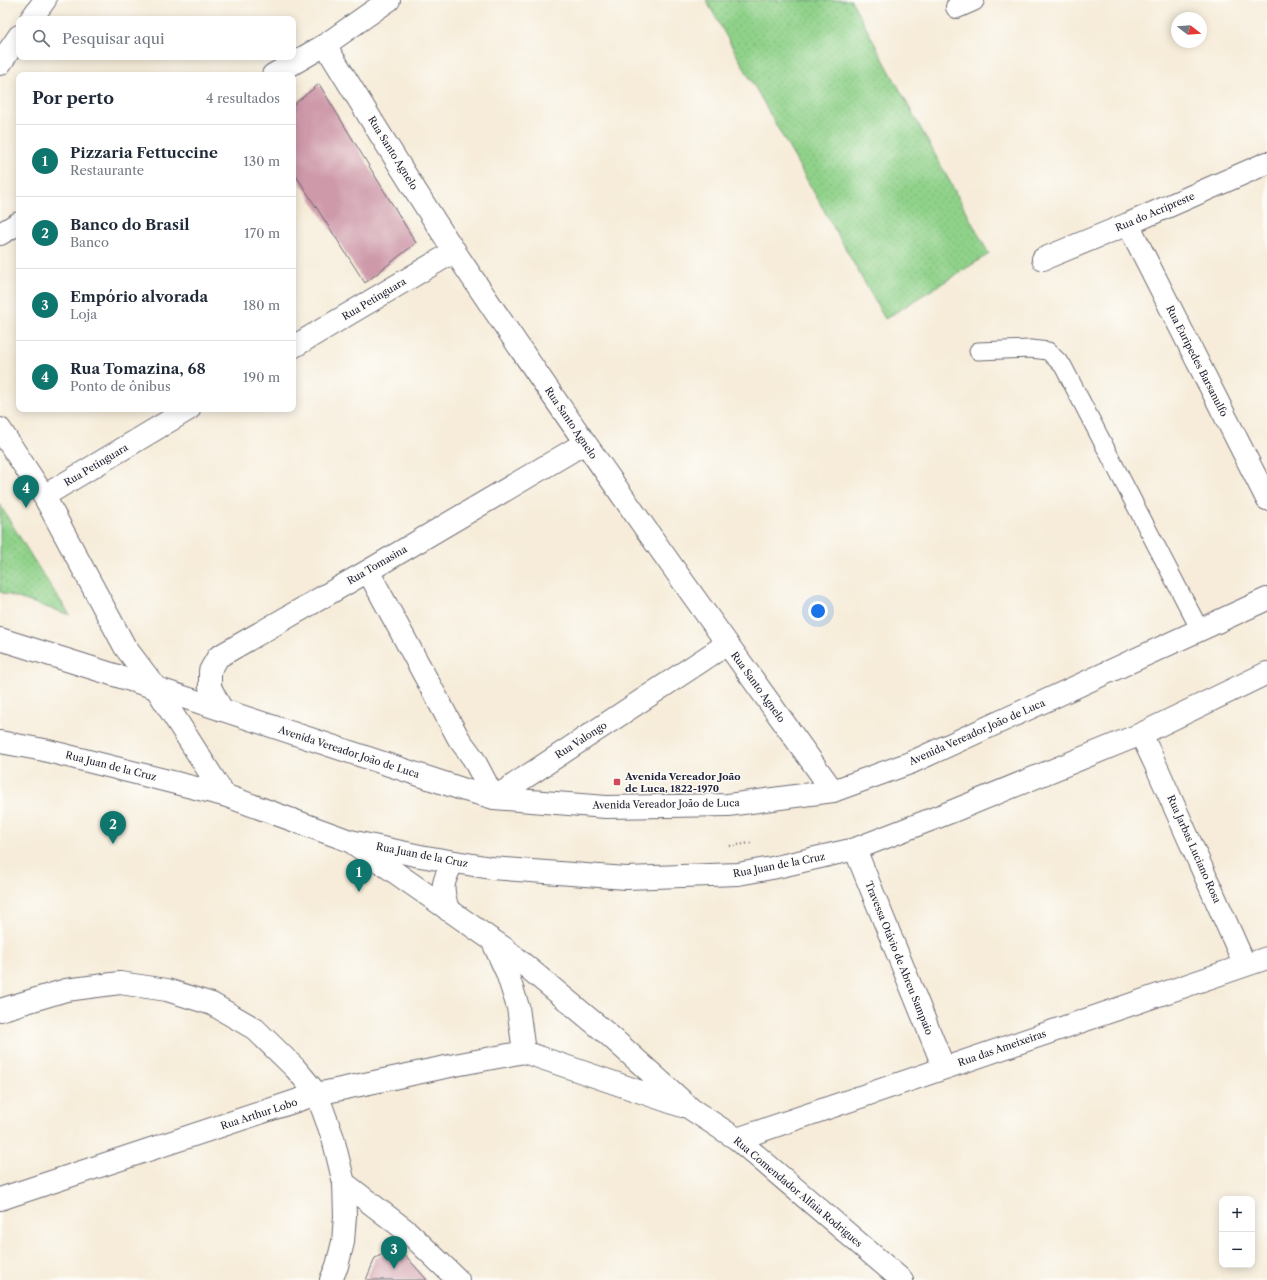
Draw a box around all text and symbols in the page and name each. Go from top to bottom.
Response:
north arrow [1171,12,1207,48]
search box [16,16,296,60]
icon: search [30,27,52,49]
text: Pesquisar aqui [62,29,165,48]
text: Por perto [32,88,114,108]
text: 4 resultados [206,90,280,106]
street label: Rua Santo Agnelo [365,114,421,192]
text: Pizzaria Fettuccine [70,143,218,162]
text: 1 [42,153,48,169]
text: 130 m [244,153,280,169]
text: Restaurante [70,162,144,178]
street label: Rua do Acripreste [1113,189,1197,235]
text: Banco do Brasil [70,215,190,234]
text: 2 [41,225,49,241]
text: 170 m [244,225,280,241]
text: Banco [70,234,109,250]
street label: Rua Petinguara [340,274,409,323]
text: Empório alvorada [70,287,208,306]
text: 3 [41,297,49,313]
text: 180 m [243,297,280,313]
street label: Rua Euripedes Barsanulfo [1163,303,1231,419]
text: Loja [70,306,97,322]
text: Rua Tomazina, 68 [70,359,206,378]
text: 4 [41,369,49,385]
text: 190 m [243,369,280,385]
text: Ponto de ônibus [70,378,171,394]
street label: Rua Santo Agnelo [542,384,600,462]
street label: Rua Petinguara [62,440,131,489]
pin: 4 [13,475,39,508]
street label: Rua Tomasina [345,542,410,587]
your location [808,601,828,621]
street label: Rua Santo Agnelo [728,649,788,725]
street label: Avenida Vereador João de Luca [906,696,1048,768]
street label: Rua Valongo [553,718,609,762]
street label: Avenida Vereador João de Luca [276,723,422,781]
street label: Rua Juan de la Cruz [64,748,158,784]
place label: Avenida Vereador João de Luca, 1822-1970 [624,770,741,795]
marker: Avenida Vereador João de Luca, 1822-1970 [612,777,622,787]
street label: Rua Jarbas Luciano Rosa [1164,793,1224,906]
street label: Avenida Vereador João de Luca [591,796,740,812]
pin: 2 [100,811,126,844]
street label: Rua Juan de la Cruz [375,840,469,870]
street label: Rua Juan de la Cruz [732,850,826,880]
pin: 1 [346,859,372,892]
street label: Travessa Otávio de Abreu Sampaio [862,879,936,1037]
street label: Rua das Ameixeiras [956,1027,1048,1069]
street label: Rua Arthur Lobo [219,1095,299,1133]
street label: Rua Comendador Alfaia Rodrigues [731,1134,865,1250]
map controls [1219,1196,1255,1268]
button: + [1219,1196,1255,1232]
button: − [1219,1232,1255,1268]
pin: 3 [381,1236,407,1269]

